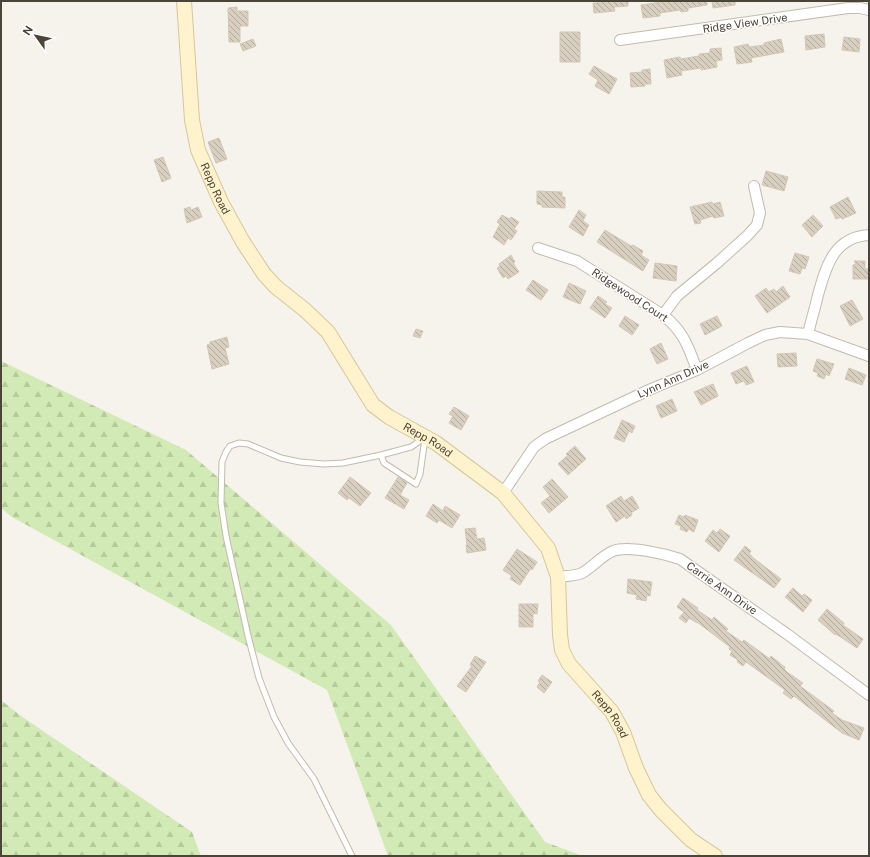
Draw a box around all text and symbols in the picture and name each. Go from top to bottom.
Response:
street label: Ridge View Drive [702,11,788,35]
north arrow [16,16,56,56]
text: N [20,24,35,37]
street label: Repp Road [198,161,232,216]
street label: Ridgewood Court [590,266,670,324]
street label: Lynn Ann Drive [636,358,710,400]
street label: Repp Road [401,420,455,459]
street label: Carrie Ann Drive [684,559,760,617]
street label: Repp Road [590,688,631,739]

